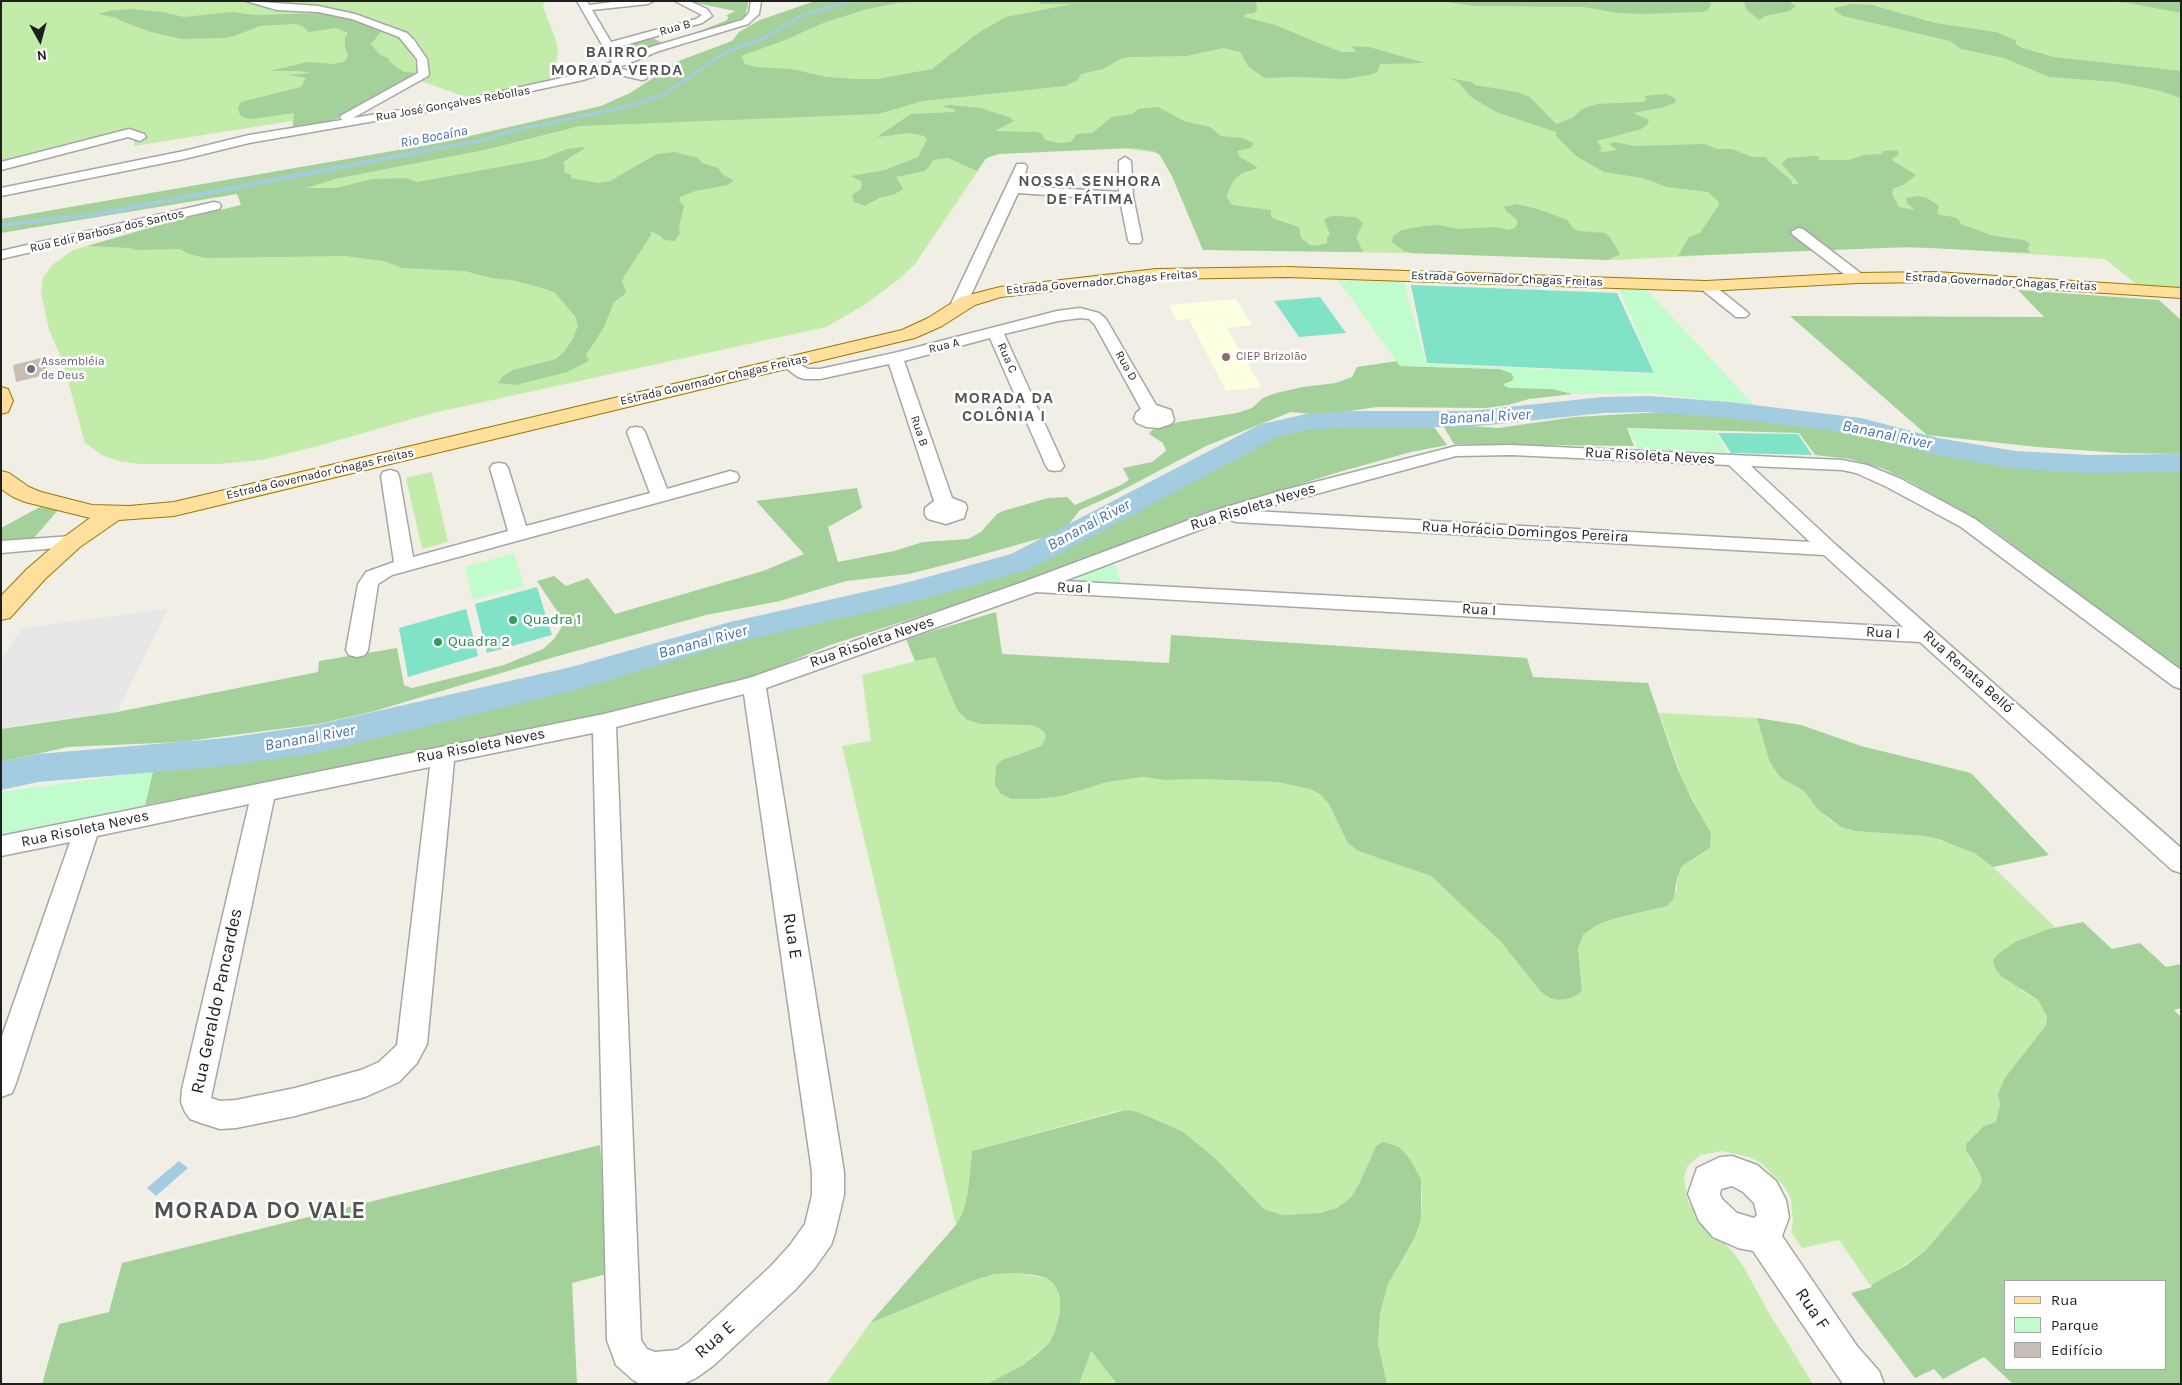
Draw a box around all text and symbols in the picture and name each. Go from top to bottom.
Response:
north arrow [15,15,65,65]
street label: Rua B [658,17,692,39]
district label: BAIRRO MORADA VERDA [549,42,685,80]
text: N [36,46,48,64]
street label: Rua José Gonçalves Rebollas [375,83,531,125]
water label: Rio Bocaína [399,122,469,152]
district label: NOSSA SENHORA DE FÁTIMA [1017,171,1163,209]
street label: Rua Edir Barbosa dos Santos [28,206,186,256]
street label: Estrada Governador Chagas Freitas [1006,266,1198,298]
street label: Estrada Governador Chagas Freitas [1411,268,1603,290]
street label: Estrada Governador Chagas Freitas [1905,270,2097,294]
street label: Rua A [927,335,961,357]
street label: Rua C [994,341,1020,375]
street label: Rua D [1112,349,1140,383]
place label: CIEP Brizolão [1236,350,1307,364]
street label: Estrada Governador Chagas Freitas [619,351,809,409]
marker: CIEP Brizolão [1220,351,1232,363]
place label: Assembléia de Deus [41,355,105,383]
marker: Assembléia de Deus [25,363,37,375]
district label: MORADA DA COLÔNIA I [953,388,1055,426]
water label: Bananal River [1439,405,1531,429]
street label: Rua B [907,414,931,448]
water label: Bananal River [1840,416,1934,454]
street label: Rua Risoleta Neves [1584,444,1716,468]
street label: Estrada Governador Chagas Freitas [225,445,415,503]
street label: Rua Risoleta Neves [1188,479,1318,535]
water label: Bananal River [1044,495,1134,555]
street label: Rua Horácio Domingos Pereira [1421,518,1629,546]
street label: Rua I [1057,578,1091,598]
street label: Rua I [1461,600,1497,620]
place label: Quadra 1 [523,611,581,629]
street label: Rua Risoleta Neves [807,612,937,672]
marker: Quadra 1 [507,614,519,626]
water label: Bananal River [656,621,750,663]
street label: Rua I [1865,623,1901,643]
street label: Rua Renata Belló [1919,627,2017,717]
place label: Quadra 2 [448,633,510,651]
marker: Quadra 2 [432,636,444,648]
water label: Bananal River [263,721,357,755]
street label: Rua Risoleta Neves [415,725,547,767]
street label: Rua Risoleta Neves [19,807,151,851]
street label: Rua Geraldo Pancardes [187,906,247,1096]
street label: Rua E [778,911,806,961]
district label: MORADA DO VALE [152,1197,368,1225]
legend [2004,1280,2167,1370]
street label: Rua F [1790,1284,1834,1334]
text: Rua [2051,1291,2078,1309]
text: Parque [2051,1316,2099,1334]
street label: Rua E [690,1317,740,1363]
text: Edifício [2051,1341,2103,1359]

